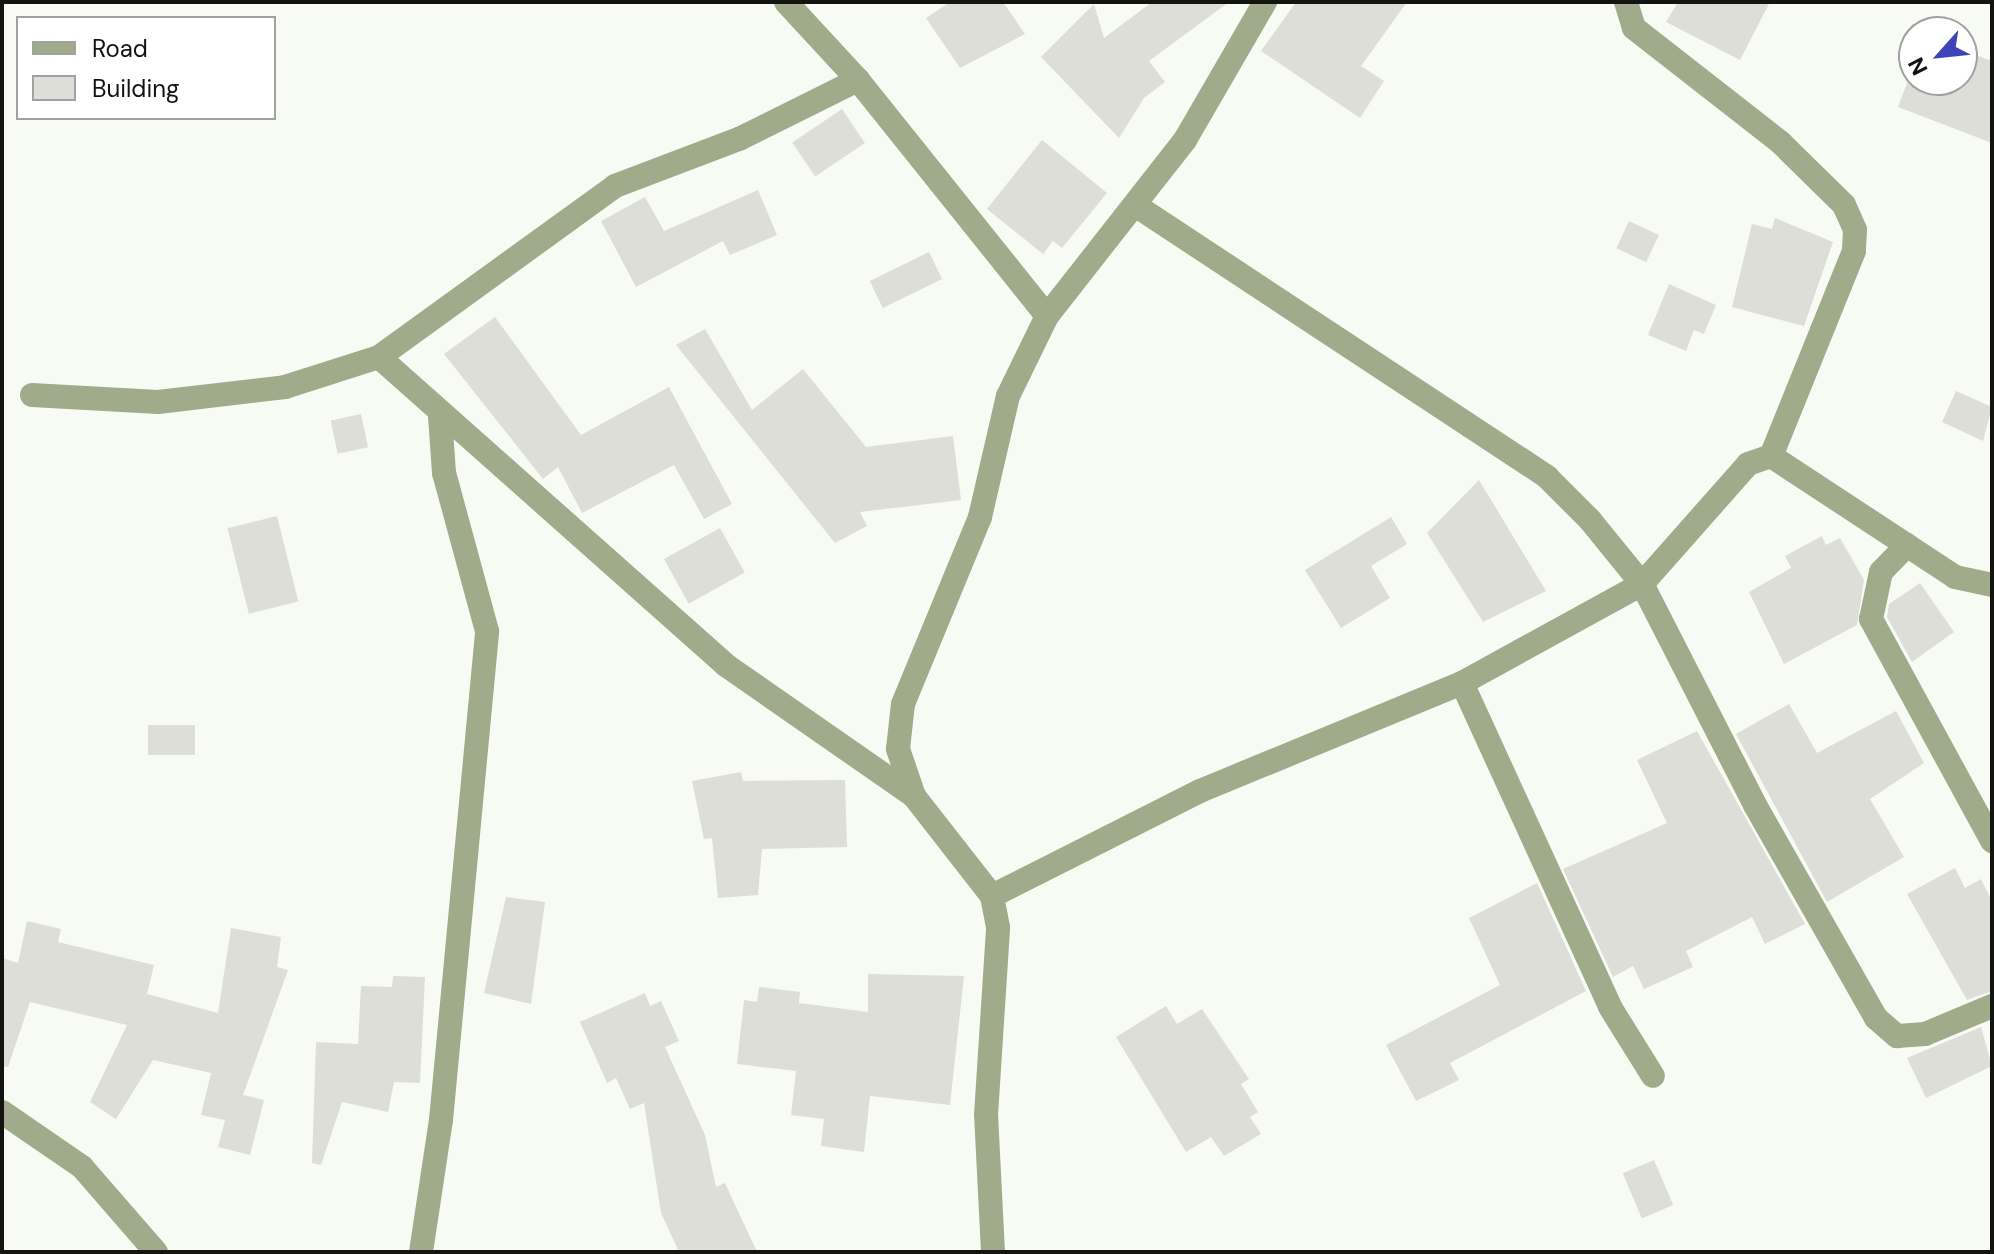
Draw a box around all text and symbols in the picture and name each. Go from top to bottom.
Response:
legend [16,16,276,120]
north arrow [1898,16,1978,96]
text: Road [92,33,148,64]
text: N [1901,52,1935,80]
text: Building [92,73,179,104]

